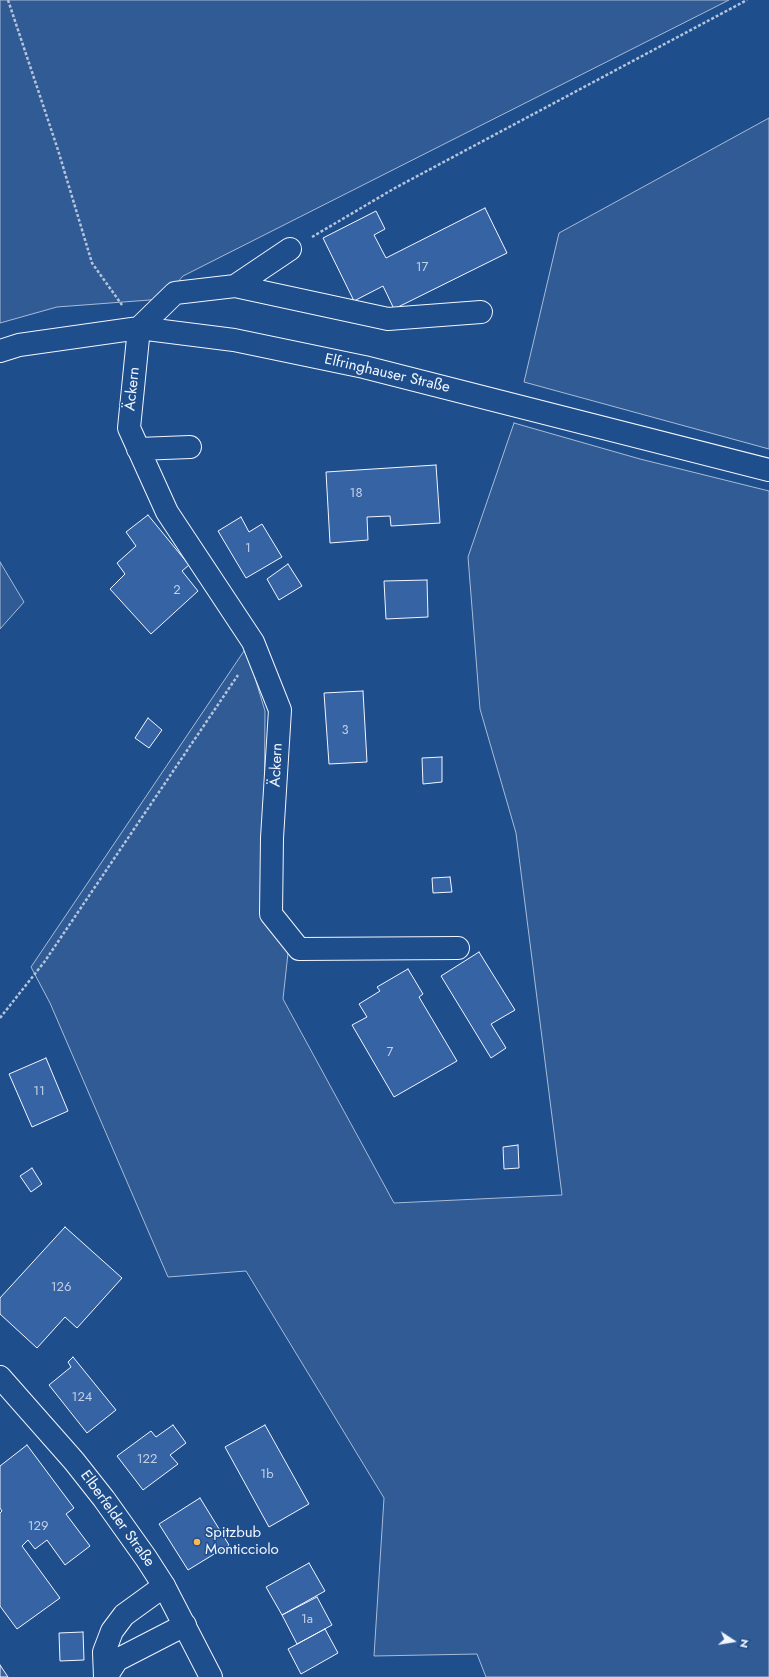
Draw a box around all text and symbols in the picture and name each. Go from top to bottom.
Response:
house number: 17 [416,260,428,276]
street label: Elfringhauser Straße [323,351,451,397]
street label: Äckern [122,366,144,412]
house number: 18 [350,486,362,502]
house number: 1 [245,541,251,557]
house number: 2 [173,583,181,599]
house number: 3 [341,723,349,739]
street label: Äckern [267,742,287,788]
house number: 7 [387,1045,393,1061]
house number: 11 [33,1084,45,1100]
house number: 126 [51,1280,71,1296]
house number: 124 [72,1390,92,1406]
house number: 122 [137,1452,157,1468]
street label: Elberfelder Straße [76,1467,158,1571]
house number: 1b [260,1467,274,1483]
house number: 129 [28,1519,48,1535]
place label: Spitzbub Monticciolo [205,1524,279,1559]
marker: Spitzbub Monticciolo [192,1537,202,1547]
house number: 1a [301,1612,313,1628]
north arrow [713,1621,753,1661]
text: N [736,1638,753,1649]

